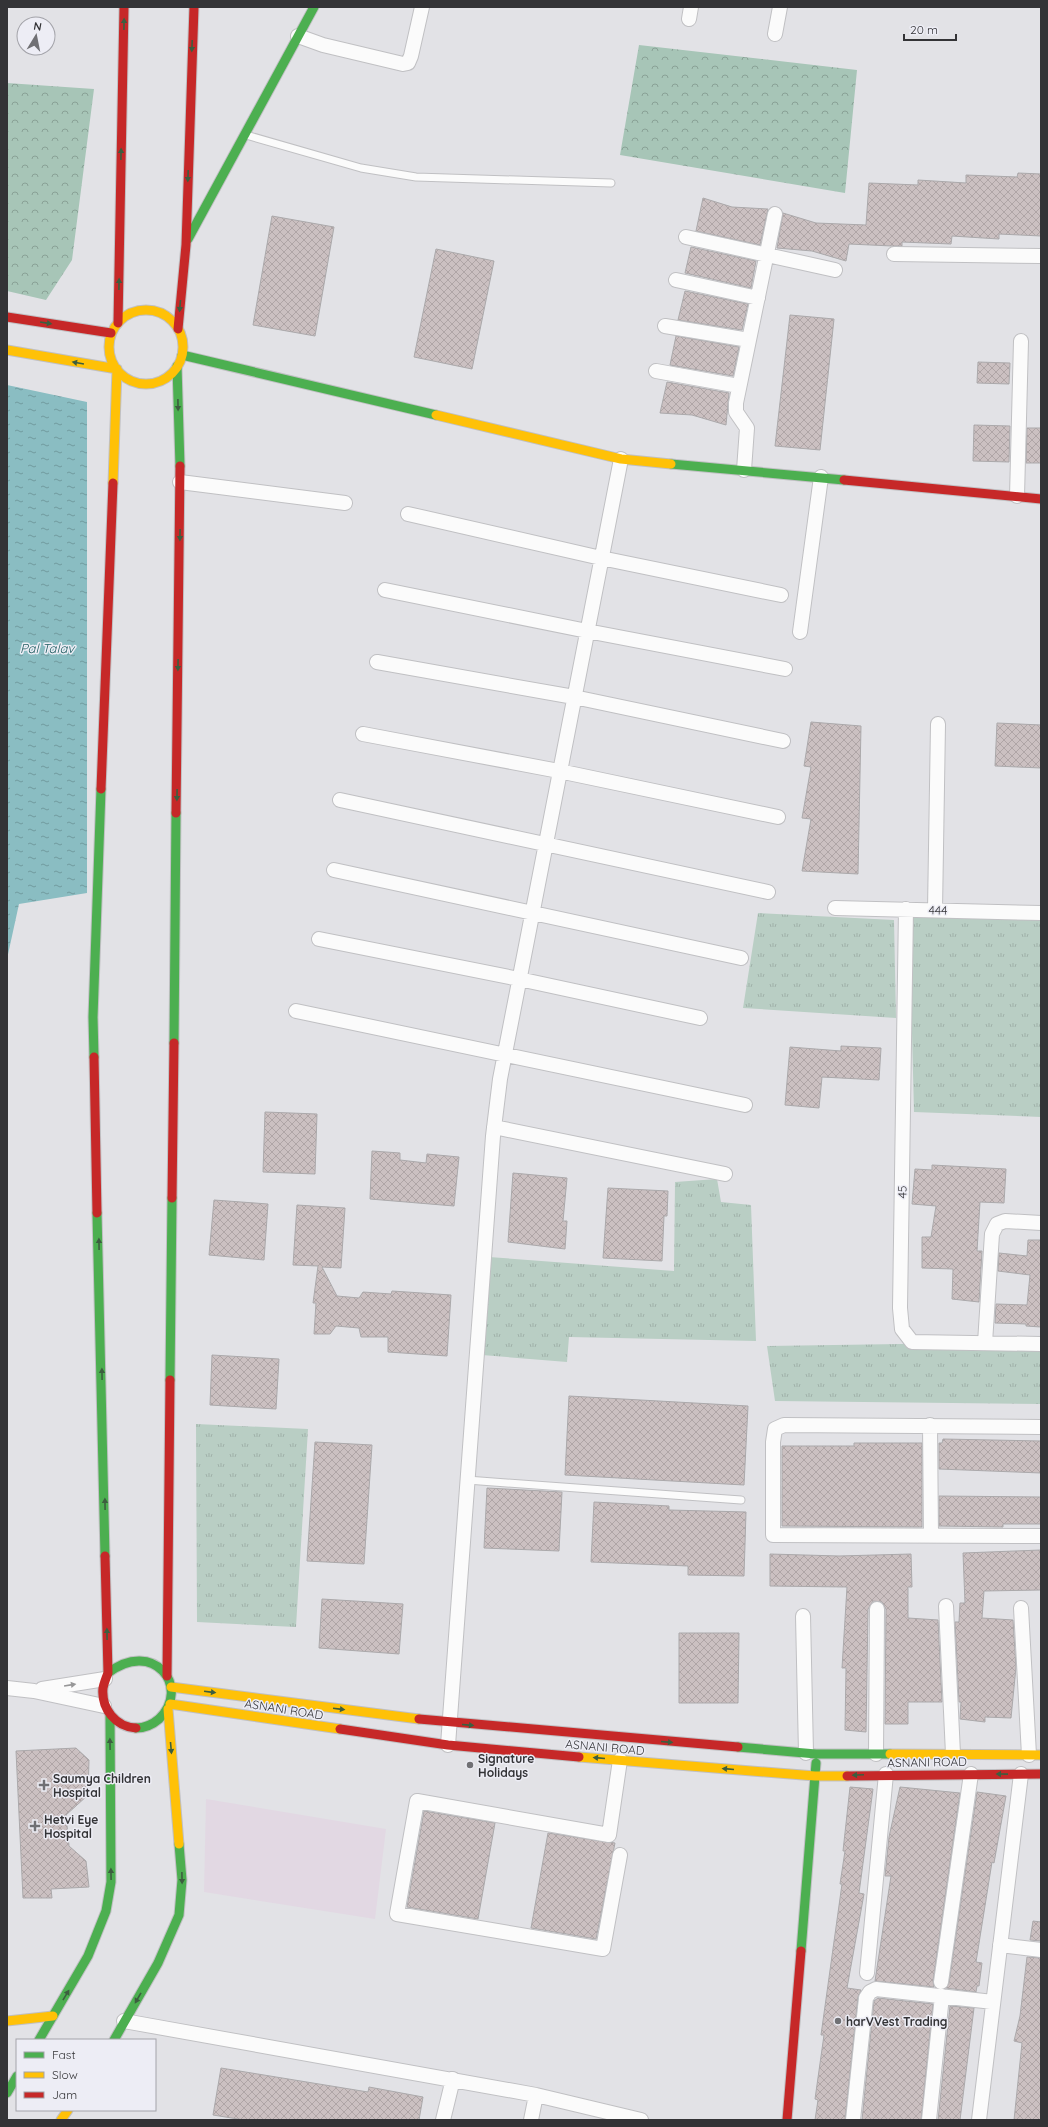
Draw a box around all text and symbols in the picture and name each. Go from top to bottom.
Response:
north arrow [16,16,56,56]
scale bar [904,16,956,42]
one-way arrow [121,17,127,30]
text: N [33,19,43,34]
text: 20 m [910,22,938,37]
one-way arrow [189,40,195,53]
one-way arrow [118,147,124,160]
one-way arrow [185,170,191,183]
one-way arrow [116,277,122,290]
one-way arrow [177,300,183,312]
one-way arrow [39,320,52,326]
one-way arrow [72,359,84,365]
one-way arrow [175,399,181,412]
one-way arrow [176,529,183,541]
water label: Pal Talav [20,640,76,656]
one-way arrow [175,659,181,672]
one-way arrow [174,789,180,802]
street label: 444 [928,902,948,918]
street label: 45 [894,1185,910,1199]
one-way arrow [95,1238,102,1250]
one-way arrow [98,1368,105,1380]
one-way arrow [101,1498,108,1510]
one-way arrow [104,1628,111,1640]
one-way arrow [63,1682,76,1688]
one-way arrow [204,1689,216,1695]
street label: ASNANI ROAD [244,1695,325,1723]
one-way arrow [333,1706,345,1712]
one-way arrow [462,1721,474,1728]
street label: ASNANI ROAD [565,1736,646,1758]
one-way arrow [107,1737,113,1750]
one-way arrow [661,1738,673,1745]
one-way arrow [168,1742,175,1754]
place label: Signature Holidays [478,1751,534,1780]
street label: ASNANI ROAD [887,1754,967,1770]
one-way arrow [593,1755,605,1762]
marker: Signature Holidays [465,1760,475,1770]
one-way arrow [722,1766,734,1773]
place label: Saumya Children Hospital [53,1771,151,1800]
one-way arrow [995,1771,1008,1777]
one-way arrow [851,1772,864,1778]
marker: Saumya Children Hospital [38,1779,50,1791]
place label: Hetvi Eye Hospital [44,1812,98,1841]
marker: Hetvi Eye Hospital [29,1820,41,1832]
one-way arrow [108,1867,114,1880]
one-way arrow [178,1872,185,1884]
one-way arrow [62,1990,70,2000]
one-way arrow [134,1992,141,2004]
place label: harVVest Trading [846,2014,947,2029]
marker: harVVest Trading [833,2016,843,2026]
legend [16,2039,156,2111]
text: Fast [52,2047,76,2062]
text: Slow [52,2067,78,2082]
text: Jam [52,2087,77,2102]

